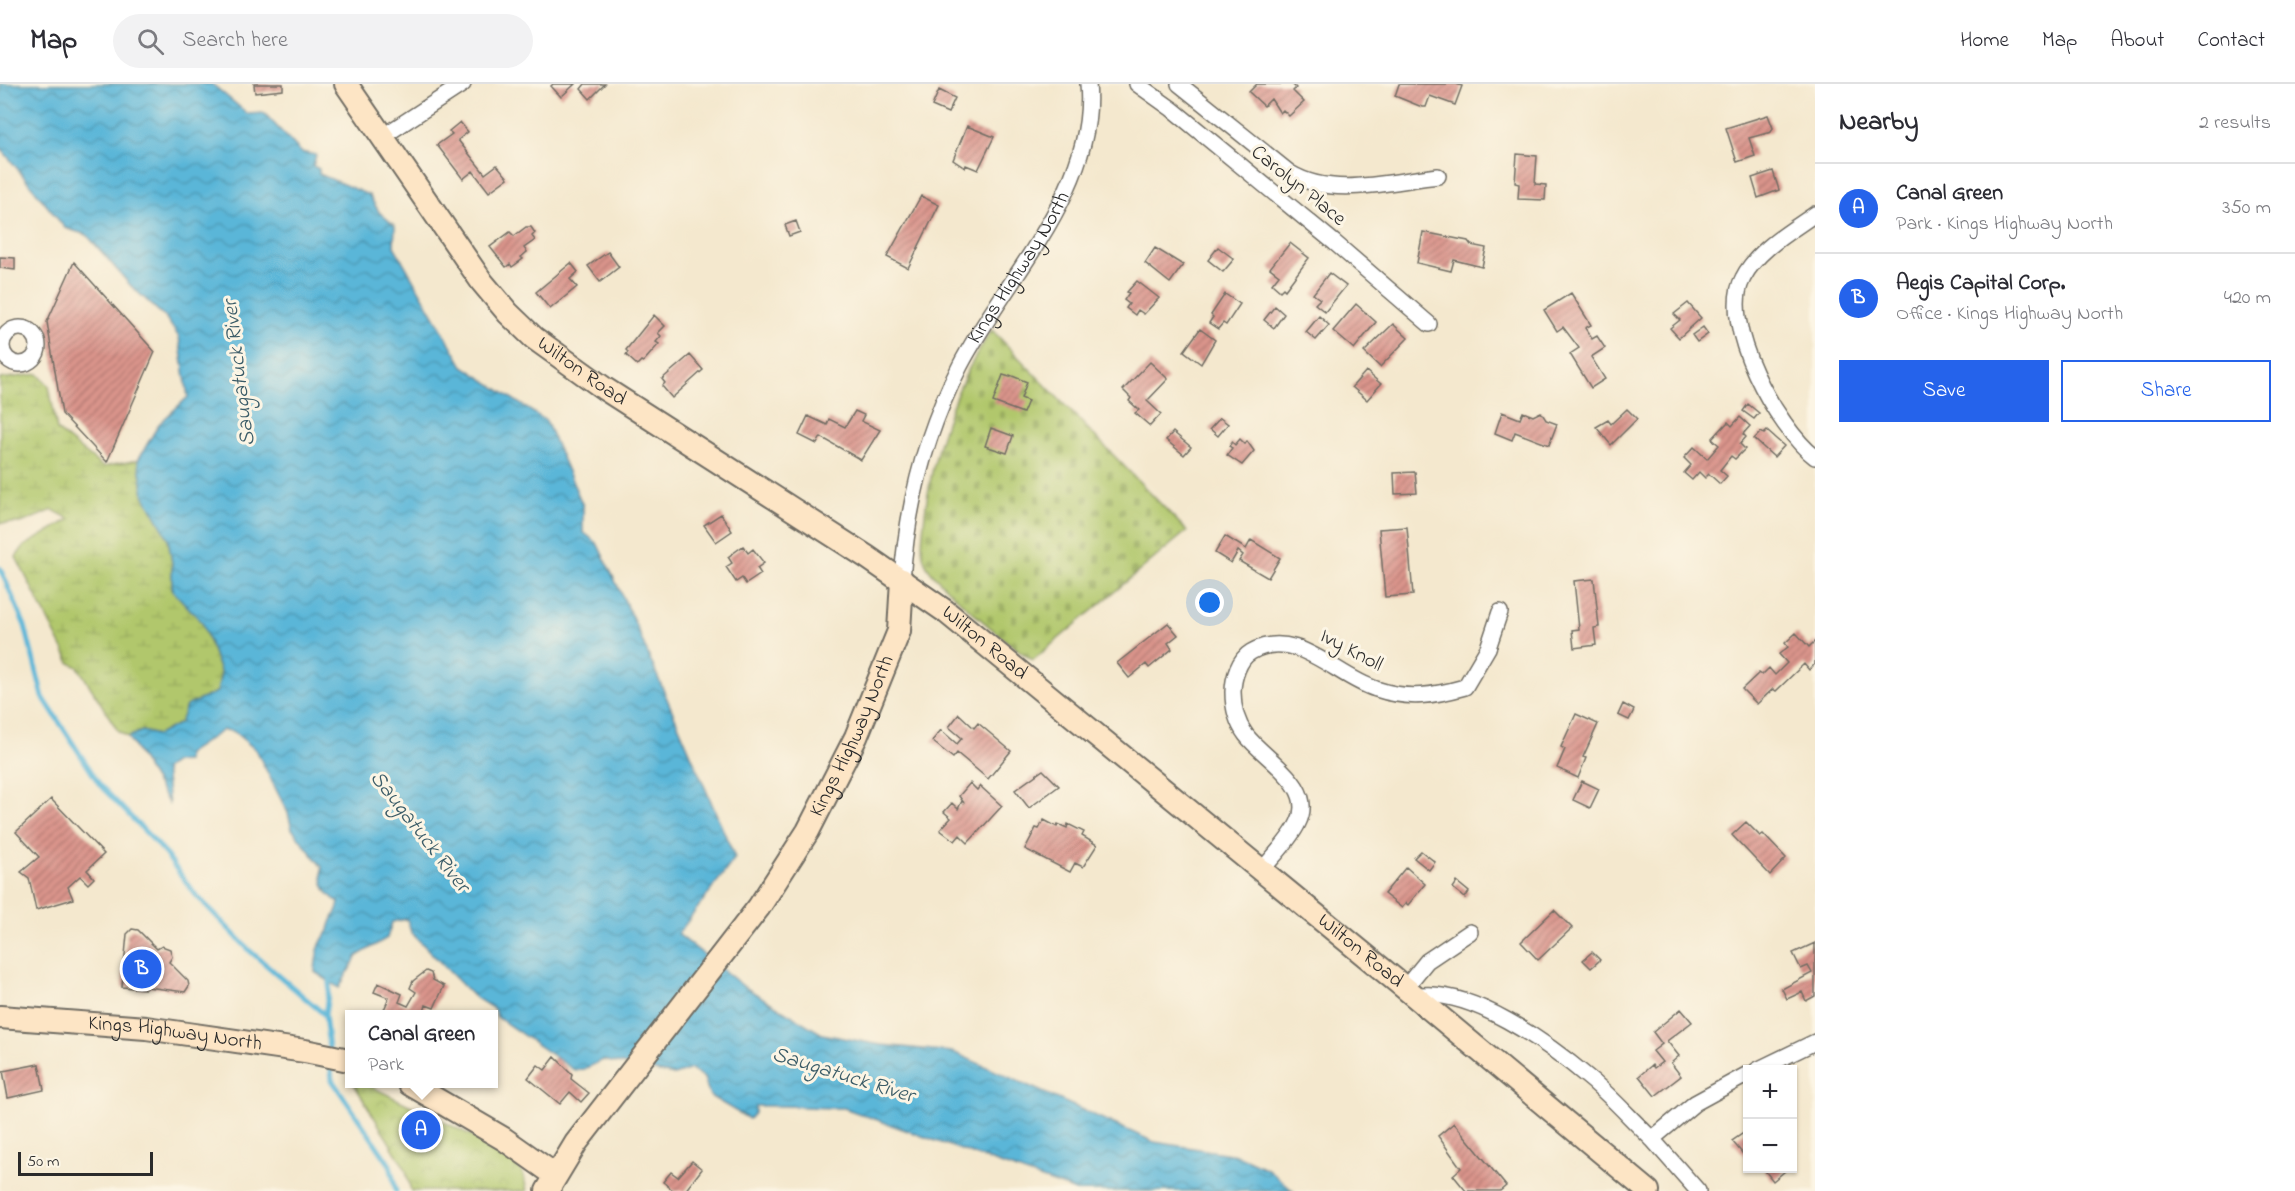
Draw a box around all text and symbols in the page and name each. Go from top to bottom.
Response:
search box [113,14,533,68]
text: Map [30,21,77,62]
icon: search [134,25,167,58]
text: Search here [182,25,288,57]
text: Home [1960,26,2009,56]
text: Map [2042,26,2077,56]
text: About [2110,26,2164,56]
text: Contact [2197,26,2265,56]
text: Nearby [1839,104,1918,142]
text: 2 results [2199,109,2271,138]
street label: Carolyn Place [1243,138,1353,236]
text: Canal Green [1896,178,2003,210]
street label: Kings Highway North [960,187,1078,350]
text: A [1852,194,1865,223]
text: 350 m [2222,194,2271,223]
text: Park · Kings Highway North [1896,210,2113,239]
text: Aegis Capital Corp. [1896,268,2065,300]
text: B [1852,284,1865,313]
text: 420 m [2224,284,2271,313]
water label: Saugatuck River [215,295,265,448]
text: Office · Kings Highway North [1896,300,2123,329]
street label: Wilton Road [530,329,632,414]
button: Save [1839,360,2049,422]
button: Share [2061,360,2271,422]
your location [1195,588,1224,617]
street label: Wilton Road [935,599,1034,688]
street label: Ivy Knoll [1313,622,1388,682]
street label: Kings Highway North [803,651,903,822]
water label: Saugatuck River [361,764,479,902]
street label: Wilton Road [1310,907,1410,996]
pin: B [122,946,162,992]
street label: Kings Highway North [87,1009,264,1060]
popup [345,1010,498,1088]
text: Canal Green [368,1019,475,1051]
water label: Saugatuck River [768,1039,921,1114]
text: Park [368,1051,404,1080]
map controls [1743,1065,1797,1173]
button: + [1743,1065,1797,1119]
pin: A [402,1108,440,1152]
button: − [1743,1119,1797,1173]
scale bar [18,1149,153,1176]
text: 50 m [27,1150,59,1174]

